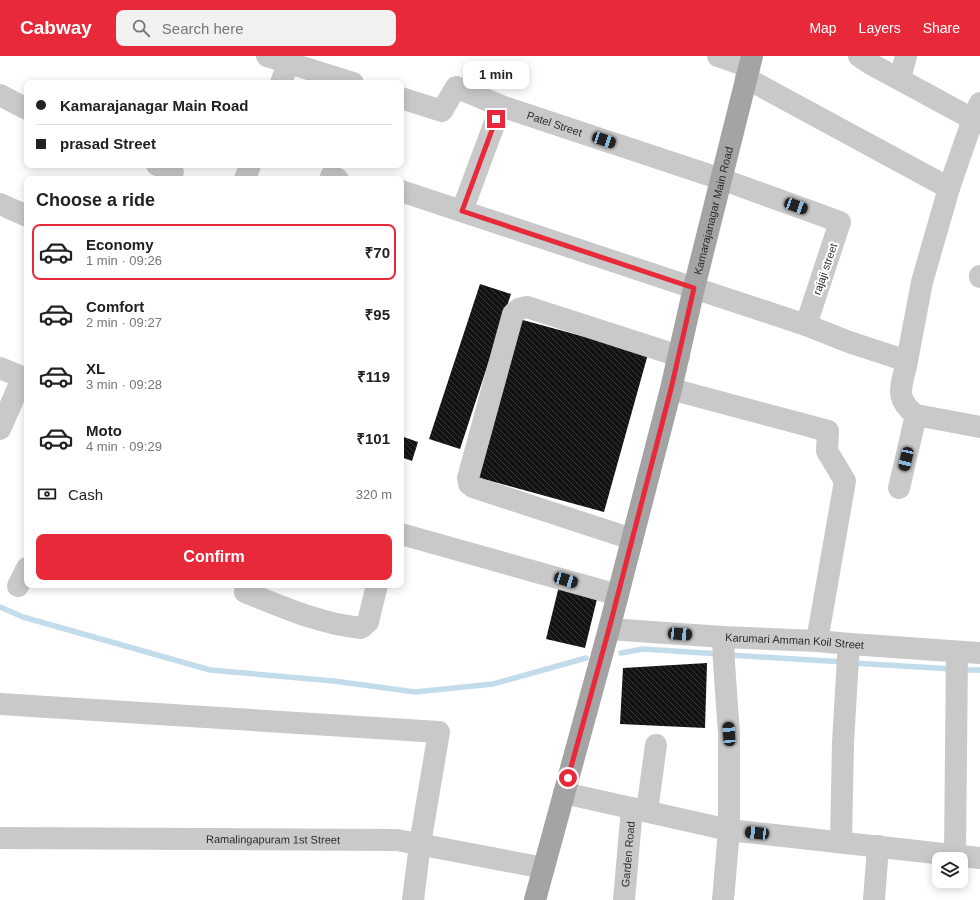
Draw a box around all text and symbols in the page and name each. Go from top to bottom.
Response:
search box [116,10,396,46]
text: Cabway [20,17,92,38]
icon: search [130,17,152,39]
text: Search here [162,20,244,37]
text: Map [809,20,837,36]
text: Layers [859,20,901,36]
text: Share [923,20,960,36]
callout: 1 min [463,61,529,89]
text: 1 min [479,67,513,82]
text: Kamarajanagar Main Road [60,97,248,114]
street label: Patel Street [525,109,584,139]
route end [487,110,505,128]
car [591,131,617,149]
text: prasad Street [60,135,156,152]
street label: Kamarajanagar Main Road [692,145,735,276]
text: Choose a ride [36,190,155,210]
car [783,196,809,216]
icon: car [38,234,74,270]
text: Economy [86,236,154,253]
street label: rajaji street [811,242,839,296]
text: ₹70 [365,244,390,261]
text: 1 min · 09:26 [86,253,162,268]
icon: car [38,296,74,332]
text: Comfort [86,298,144,315]
text: ₹95 [365,306,390,323]
text: 2 min · 09:27 [86,315,162,330]
icon: car [38,358,74,394]
text: XL [86,360,105,377]
text: ₹119 [357,368,390,385]
text: 3 min · 09:28 [86,377,162,392]
icon: car [38,420,74,456]
text: Moto [86,422,122,439]
text: ₹101 [356,430,390,447]
text: 4 min · 09:29 [86,439,162,454]
car [897,446,915,472]
icon: cash [36,483,58,505]
text: Cash [68,486,103,503]
text: 320 m [356,487,392,502]
button: Confirm [36,534,392,580]
car [553,571,579,589]
car [668,627,692,641]
street label: Karumari Amman Koil Street [725,631,864,651]
car [722,722,736,746]
route start [559,769,577,787]
street label: Garden Road [619,821,637,888]
car [744,826,770,840]
street label: Ramalingapuram 1st Street [206,833,340,846]
map controls [932,852,968,888]
button: layers [932,852,968,888]

